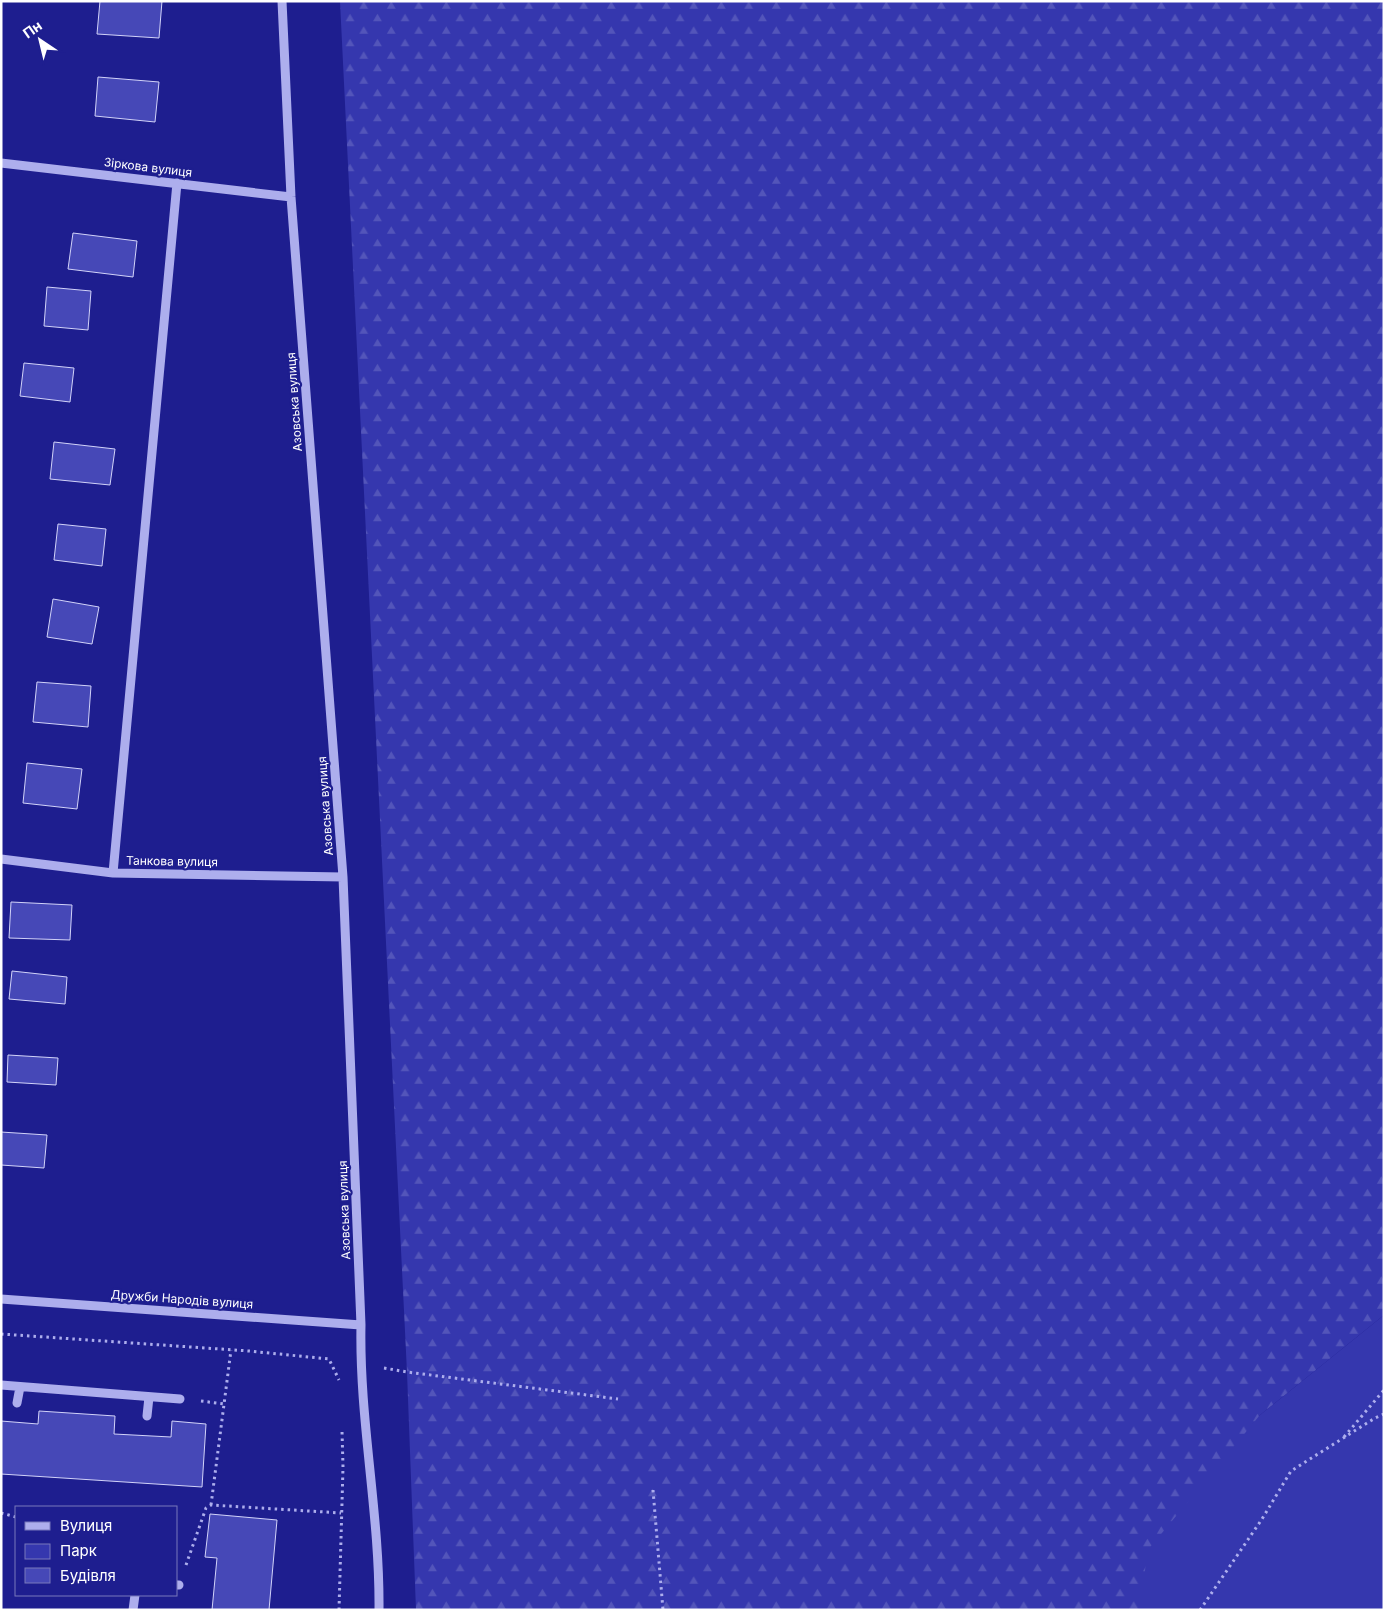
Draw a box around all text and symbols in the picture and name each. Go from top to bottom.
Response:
north arrow [15,15,65,65]
text: Пн [20,16,45,41]
street label: Зіркова вулиця [103,154,193,180]
street label: Азовська вулиця [283,352,305,452]
street label: Азовська вулиця [314,756,336,856]
street label: Танкова вулиця [126,853,218,869]
street label: Азовська вулиця [335,1160,353,1260]
street label: Дружби Народів вулиця [110,1287,254,1311]
legend [15,1506,178,1596]
text: Вулиця [60,1516,112,1535]
text: Парк [60,1541,97,1560]
text: Будівля [60,1566,116,1585]

